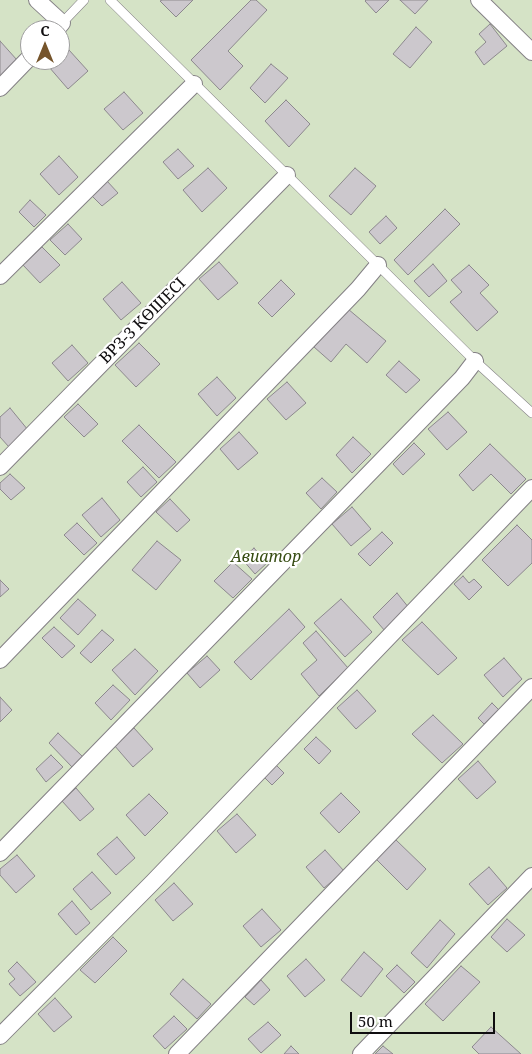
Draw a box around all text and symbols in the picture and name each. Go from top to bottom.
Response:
north arrow [20,20,70,70]
text: С [40,21,50,40]
street label: ВРЗ-3 КӨШЕСІ [96,274,190,368]
park label: Авиатор [231,547,301,567]
scale bar [352,1002,497,1034]
text: 50 m [358,1011,393,1031]

